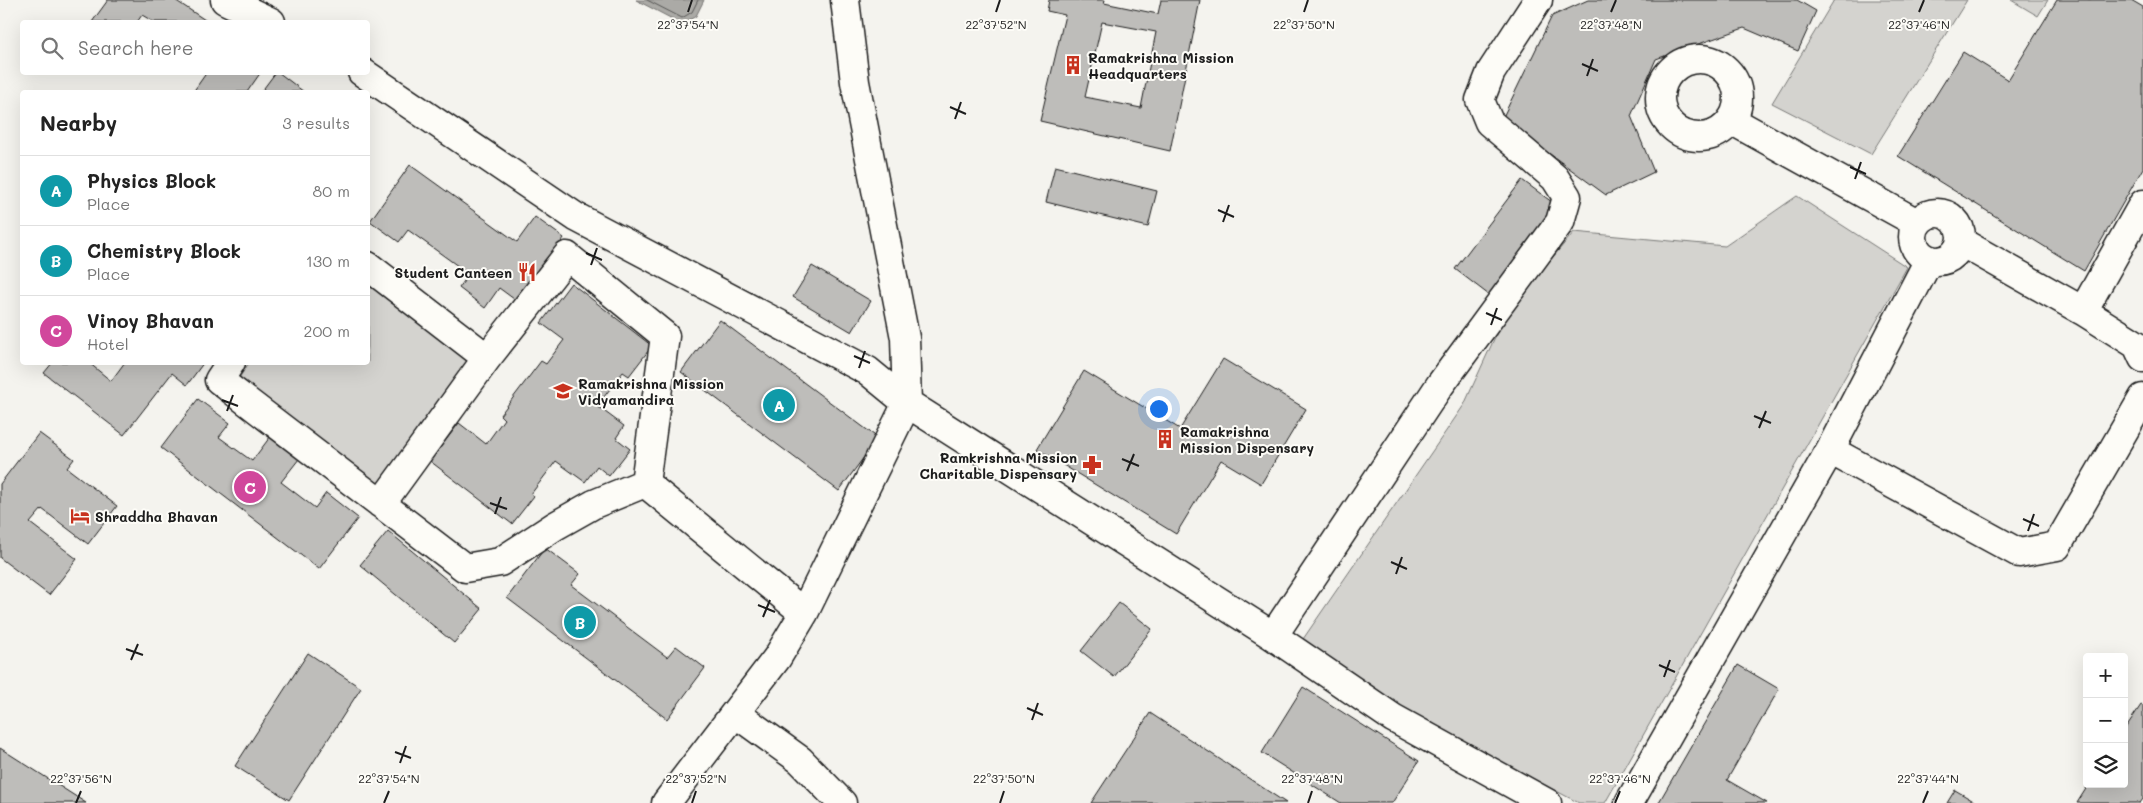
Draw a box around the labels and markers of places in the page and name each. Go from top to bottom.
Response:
place label: Ramakrishna Mission Headquarters [1088,48,1234,83]
building icon: Ramakrishna Mission Headquarters [1062,54,1084,76]
restaurant icon: Student Canteen [516,261,538,283]
place label: Student Canteen [395,263,512,282]
place label: Ramakrishna Mission Vidyamandira [578,374,724,409]
school or university icon: Ramakrishna Mission Vidyamandira [552,380,574,402]
pin: A [763,386,795,424]
place label: Ramakrishna Mission Dispensary [1180,422,1314,457]
building icon: Ramakrishna Mission Dispensary [1154,428,1176,450]
place label: Ramkrishna Mission Charitable Dispensary [919,448,1077,483]
pharmacy icon: Ramkrishna Mission Charitable Dispensary [1081,454,1103,476]
pin: C [234,468,266,506]
hotel icon: Shraddha Bhavan [69,505,91,527]
place label: Shraddha Bhavan [95,507,218,526]
pin: B [564,603,596,641]

